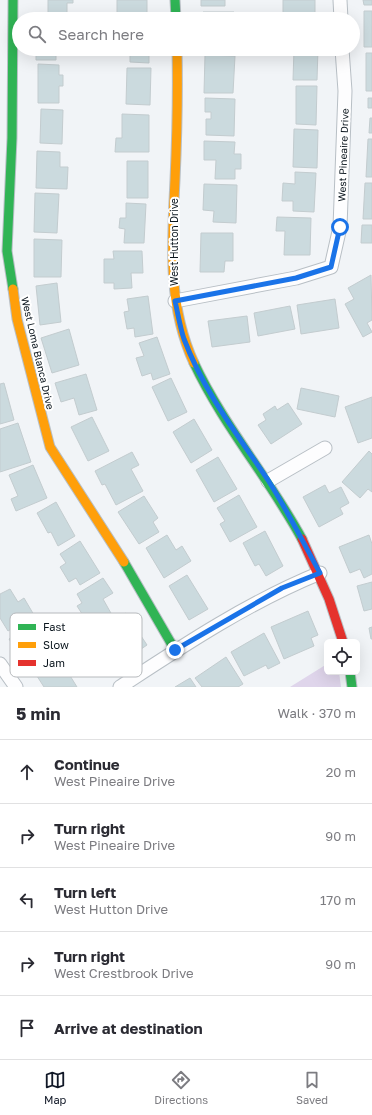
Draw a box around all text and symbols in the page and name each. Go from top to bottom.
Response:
search box [12,12,360,56]
icon: search [26,23,48,45]
text: Search here [58,25,144,43]
street label: West Pineaire Drive [335,108,351,202]
street label: West Hutton Drive [168,198,180,286]
route start [331,218,349,236]
street label: West Loma Blanca Drive [19,295,57,411]
legend [10,613,142,677]
text: Fast [43,620,66,633]
text: Slow [43,638,69,651]
map controls [324,639,360,675]
button: locate [324,639,360,675]
route end [166,641,184,659]
text: Jam [43,656,65,669]
text: 5 min [16,703,60,724]
text: Walk · 370 m [277,705,356,721]
text: Continue [54,755,120,773]
icon: ahead [16,761,38,783]
text: 20 m [326,764,356,780]
text: West Pineaire Drive [54,773,175,789]
text: Turn right [54,819,125,837]
icon: right [16,825,38,847]
text: 90 m [325,828,356,844]
text: West Pineaire Drive [54,837,175,853]
text: Turn left [54,883,116,901]
icon: left [16,889,38,911]
text: 170 m [320,892,356,908]
text: West Hutton Drive [54,901,168,917]
text: Turn right [54,947,125,965]
icon: right [16,953,38,975]
text: 90 m [325,956,356,972]
text: West Crestbrook Drive [54,965,194,981]
icon: arrive [16,1017,38,1039]
text: Arrive at destination [54,1019,203,1037]
tab: Map [44,1069,66,1106]
tab: Directions [154,1069,208,1106]
tab: Saved [296,1069,328,1106]

